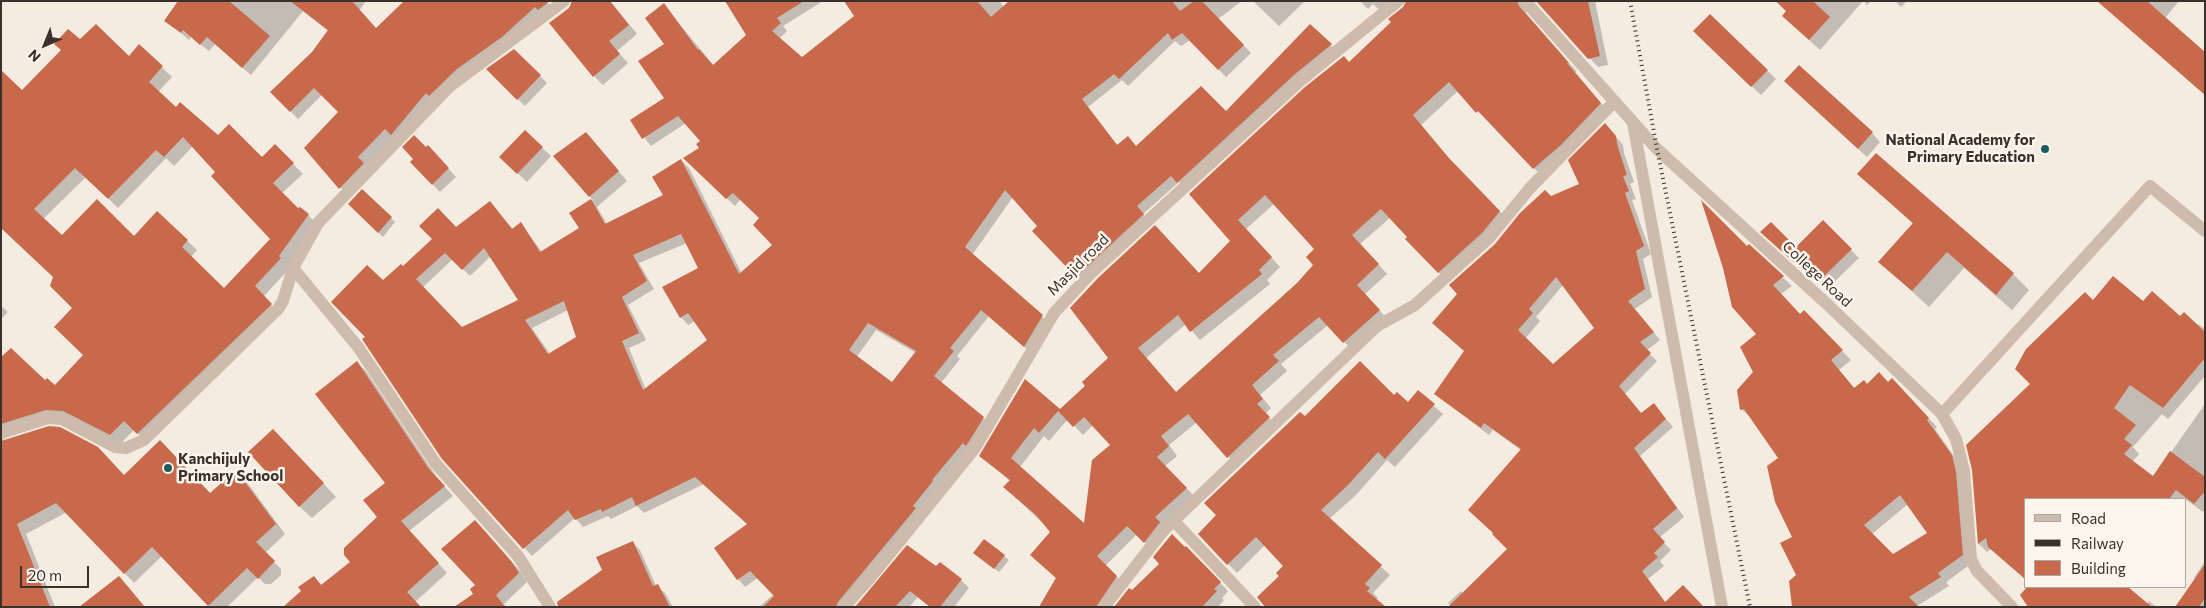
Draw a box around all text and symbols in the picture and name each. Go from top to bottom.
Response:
north arrow [20,20,70,70]
text: N [25,46,44,66]
place label: National Academy for Primary Education [1886,131,2035,166]
marker: National Academy for Primary Education [2039,143,2051,155]
street label: Masjid road [1044,231,1112,299]
street label: College Road [1778,237,1856,311]
place label: Kanchijuly Primary School [178,450,283,485]
marker: Kanchijuly Primary School [162,462,174,474]
legend [2024,498,2186,588]
text: Road [2071,509,2106,527]
text: Railway [2071,534,2124,552]
scale bar [22,556,91,588]
text: Building [2071,559,2126,577]
text: 20 m [28,566,62,584]

